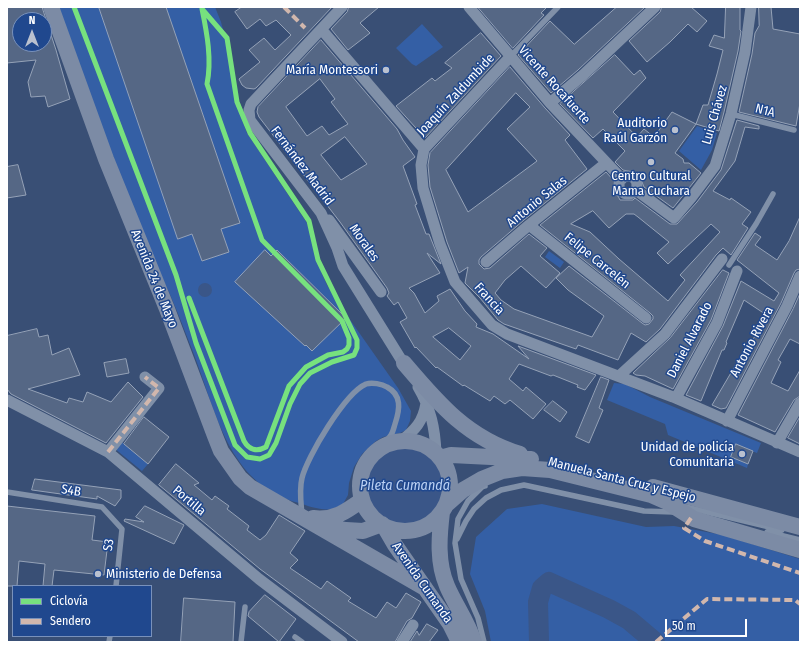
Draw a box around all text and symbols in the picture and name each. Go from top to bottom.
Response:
north arrow [12,12,52,52]
text: N [29,14,35,27]
street label: Vicente Rocafuerte [515,43,593,127]
street label: Joaquín Zaldumbide [414,51,498,139]
place label: María Montessori [286,62,378,78]
marker: María Montessori [381,65,391,75]
street label: Luis Chávez [699,84,731,146]
street label: N1A [754,101,776,121]
place label: Auditorio Raúl Garzón [603,115,667,146]
street label: Fernández Madrid [267,123,337,209]
marker: Auditorio Raúl Garzón [670,125,680,135]
marker: Centro Cultural Mama Cuchara [646,157,656,167]
place label: Centro Cultural Mama Cuchara [611,168,691,199]
street label: Antonio Salas [504,173,570,231]
street label: Morales [346,221,382,265]
street label: Avenida 24 de Mayo [127,228,181,330]
street label: Felipe Carcelén [561,230,633,292]
street label: Francia [471,280,507,318]
street label: Daniel Alvarado [664,299,716,381]
street label: Antonio Rivera [727,304,777,380]
place label: Unidad de policía Comunitaria [641,439,734,470]
marker: Unidad de policía Comunitaria [737,449,747,459]
street label: Manuela Santa Cruz y Espejo [547,454,697,506]
water label: Pileta Cumandá [360,478,450,494]
street label: S4B [60,482,82,500]
street label: Portilla [169,483,209,519]
street label: S3 [101,538,117,552]
street label: Avenida Cumanda [388,540,456,626]
place label: Ministerio de Defensa [106,566,222,582]
marker: Ministerio de Defensa [93,569,103,579]
legend [12,585,152,637]
text: Ciclovía [50,594,88,608]
scale bar [667,611,749,637]
text: Sendero [50,614,91,628]
text: 50 m [672,619,696,633]

